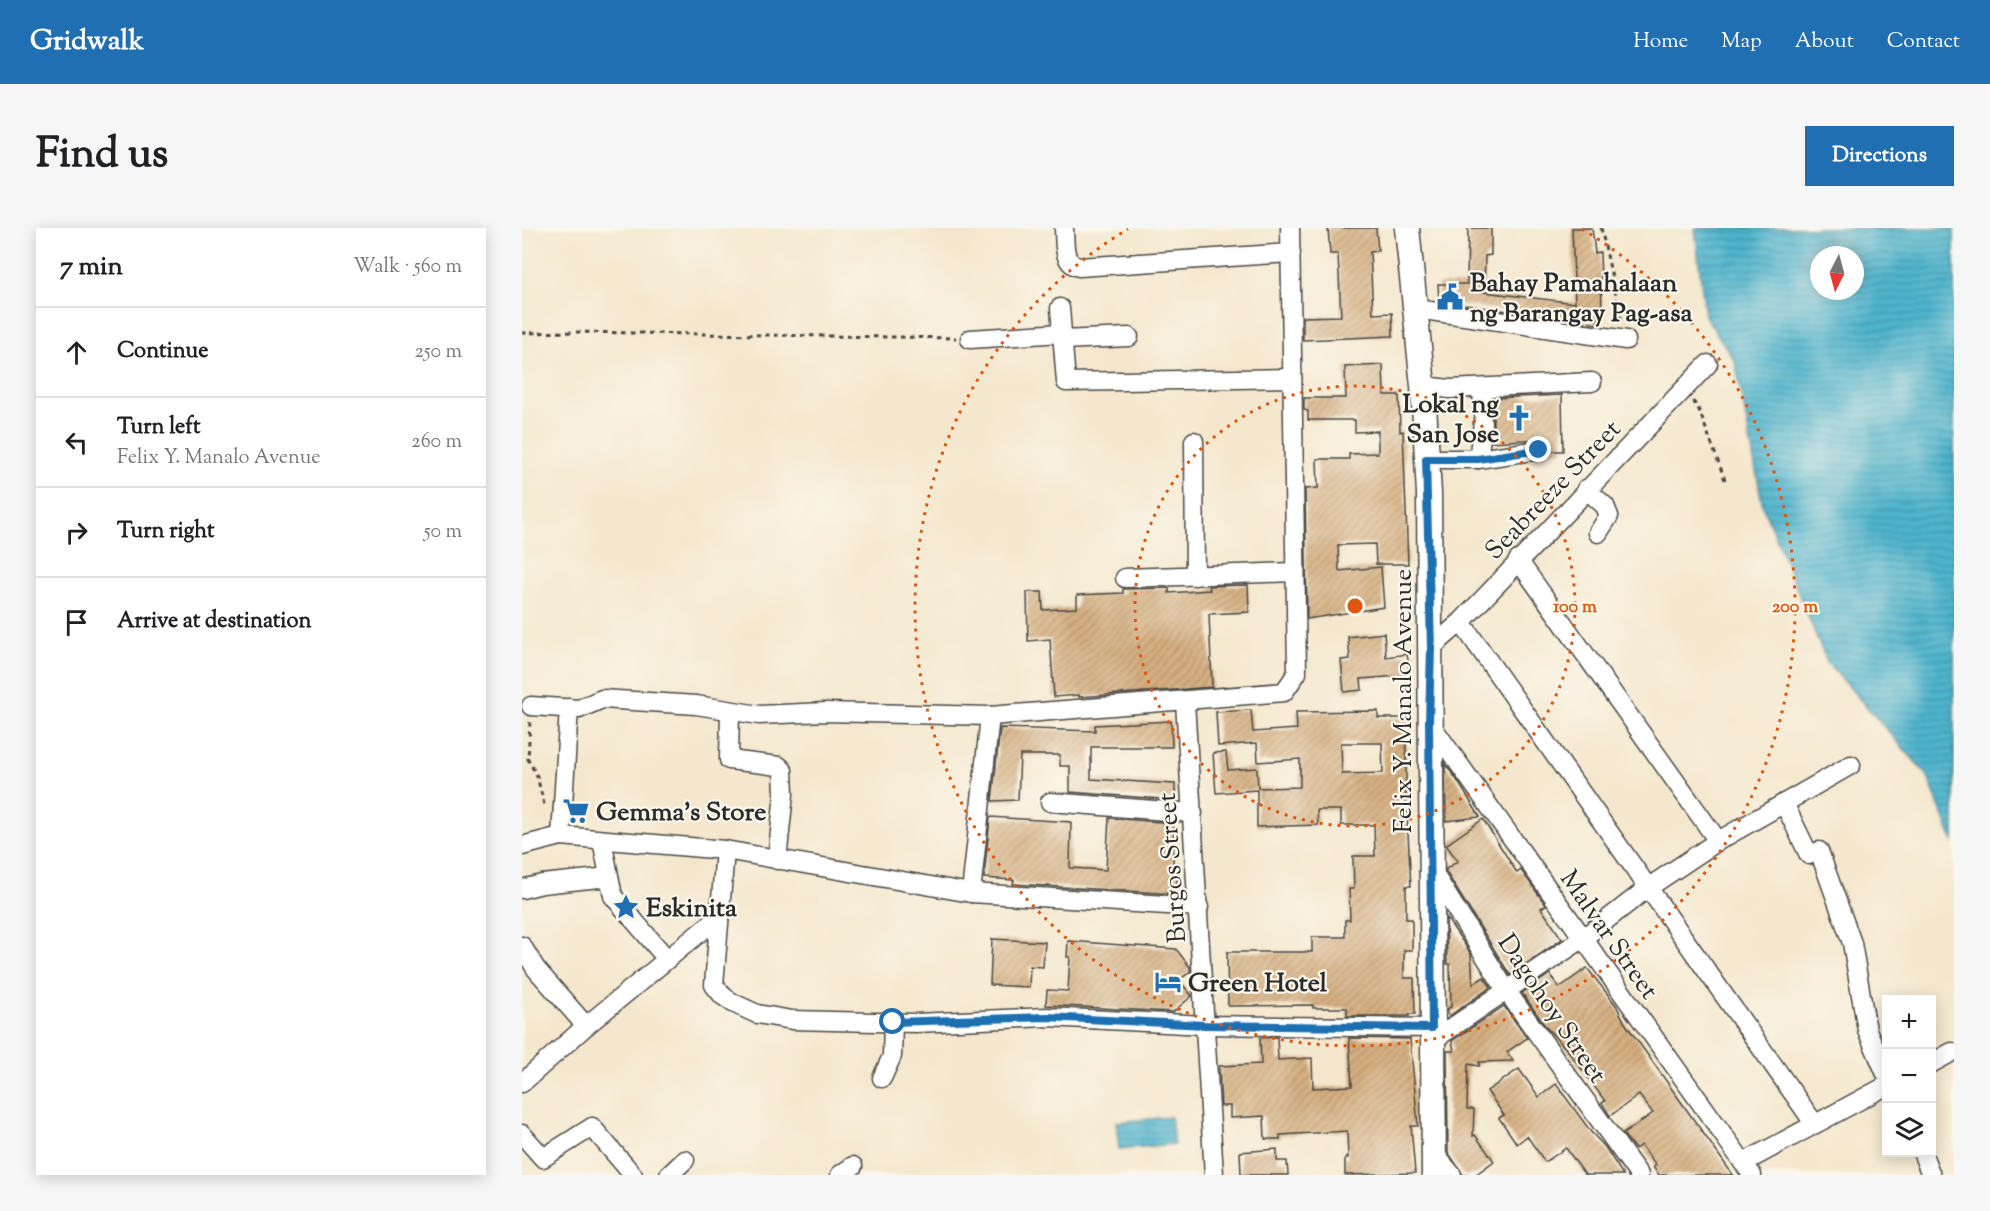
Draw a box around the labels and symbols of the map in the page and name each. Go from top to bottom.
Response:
north arrow [1810,246,1864,300]
place label: Bahay Pamahalaan ng Barangay Pag-asa [1470,266,1692,333]
public building icon: Bahay Pamahalaan ng Barangay Pag-asa [1435,282,1465,312]
place label: Lokal ng San Jose [1402,387,1499,454]
church icon: Lokal ng San Jose [1504,403,1534,433]
street label: Seabreeze Street [1477,412,1630,569]
route end [1525,436,1551,462]
street label: Felix Y. Manalo Avenue [1386,569,1423,833]
text: 100 m [1553,595,1597,621]
text: 200 m [1772,595,1818,621]
centre of rings [1345,596,1365,616]
street label: Burgos Street [1150,791,1197,944]
place label: Gemma's Store [596,795,766,832]
supermarket icon: Gemma's Store [561,796,591,826]
street label: Malvar Street [1550,863,1666,1008]
place label: Eskinita [646,891,737,928]
place icon: Eskinita [611,892,641,922]
street label: Dagohoy Street [1487,927,1615,1092]
place label: Green Hotel [1188,966,1328,1003]
hotel icon: Green Hotel [1153,967,1183,997]
route start [879,1008,905,1034]

